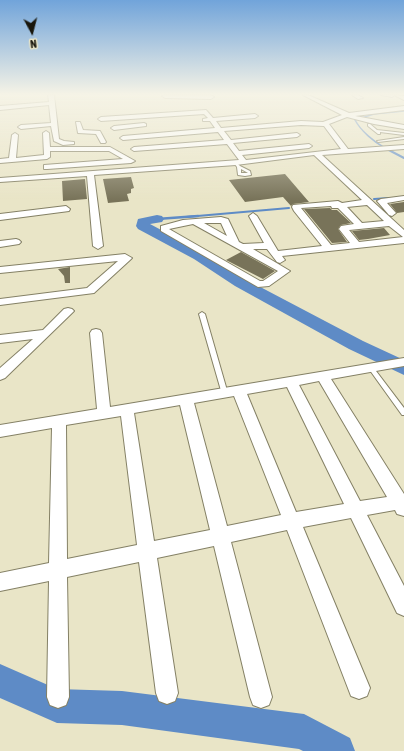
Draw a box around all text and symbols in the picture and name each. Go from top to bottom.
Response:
north arrow [12,12,52,52]
text: N [30,38,37,50]

